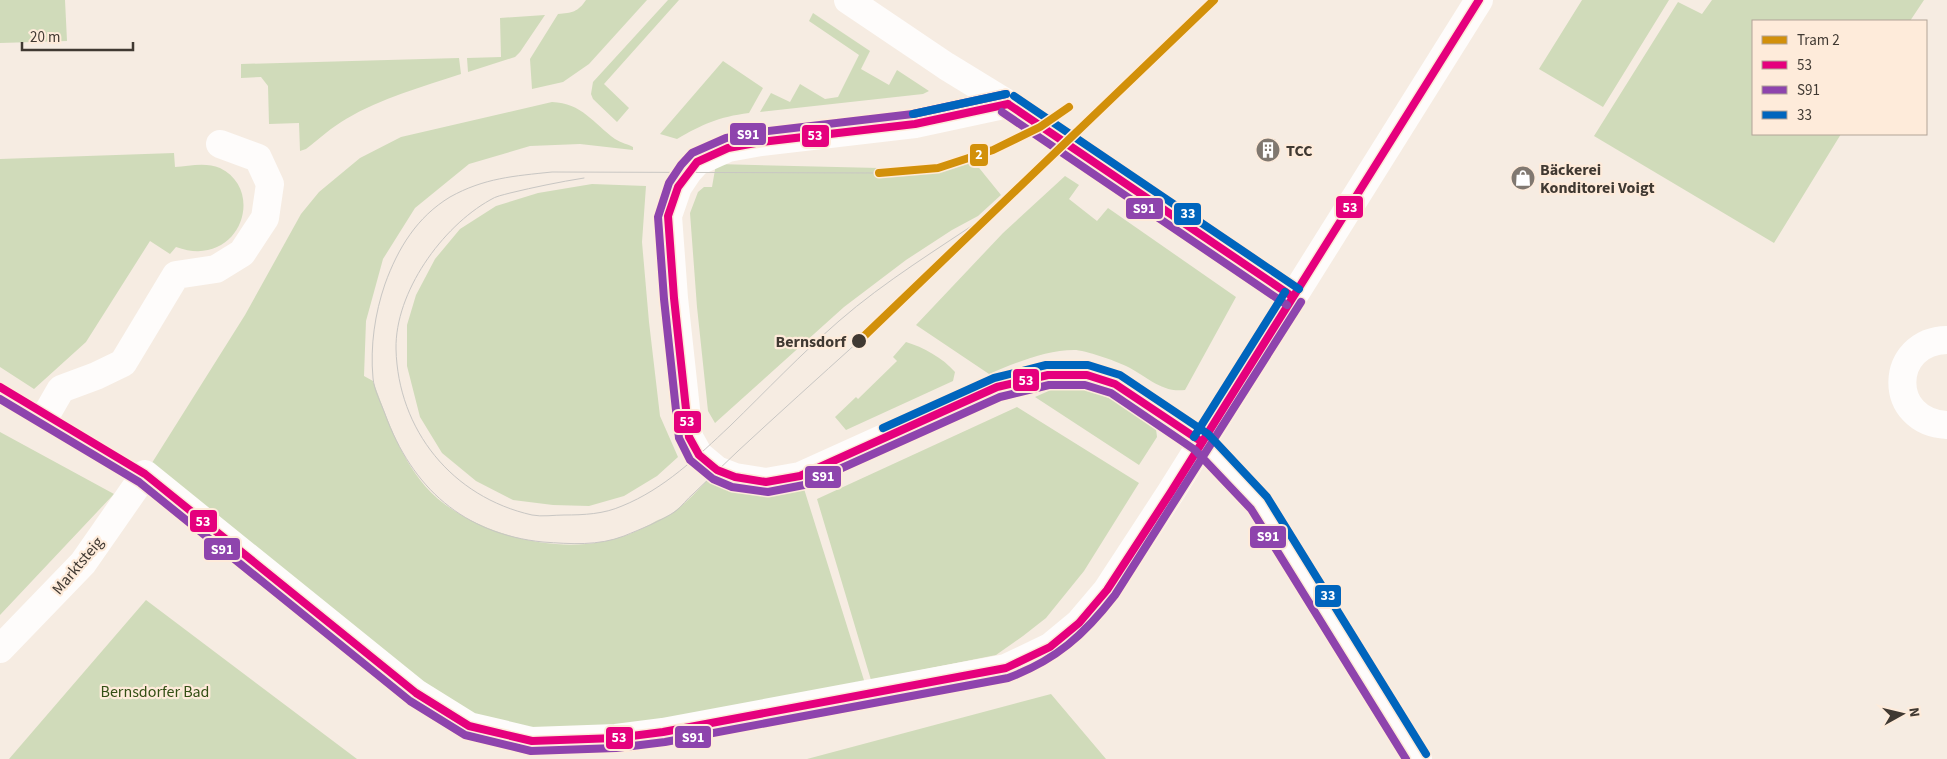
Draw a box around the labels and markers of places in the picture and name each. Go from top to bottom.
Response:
building icon: TCC [1255,137,1281,163]
place label: TCC [1286,140,1312,162]
place label: Bäckerei Konditorei Voigt [1540,159,1655,199]
shop icon: Bäckerei Konditorei Voigt [1510,165,1536,191]
place label: Bernsdorf [776,331,847,353]
marker: Bernsdorf [850,332,868,350]

